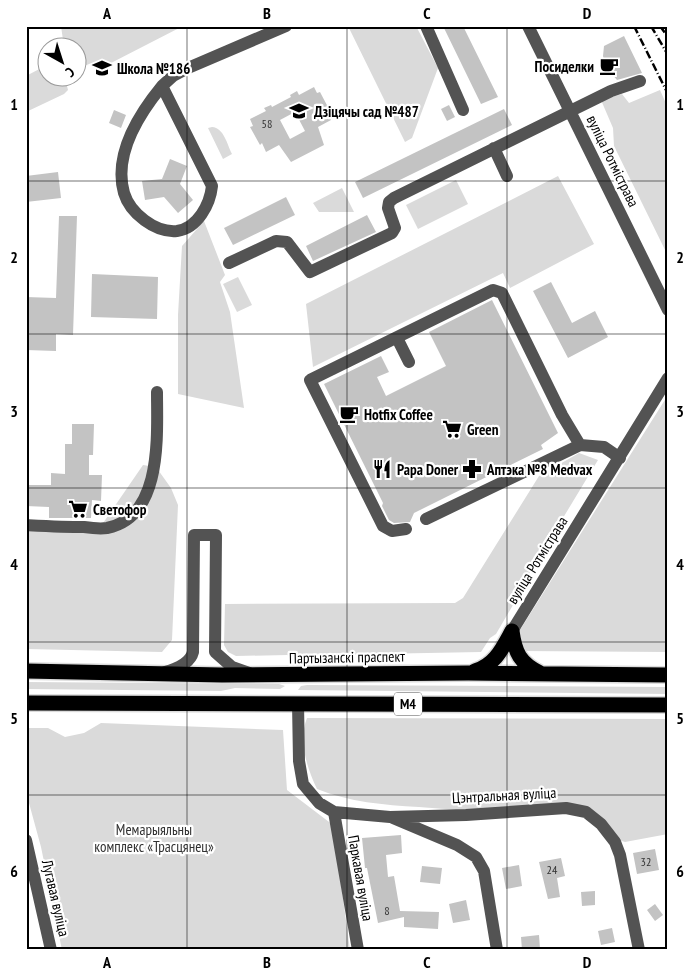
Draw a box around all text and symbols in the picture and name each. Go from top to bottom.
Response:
text: A [102,3,112,23]
text: B [263,3,271,23]
text: C [423,3,431,23]
text: D [583,3,592,23]
north arrow [38,38,88,88]
cafe icon: Посиделки [598,55,620,77]
school or university icon: Школа №186 [91,57,113,79]
place label: Посиделки [535,57,594,76]
place label: Школа №186 [117,59,190,78]
text: С [62,63,78,81]
text: 1 [10,94,18,114]
text: 1 [676,94,684,114]
school or university icon: Дзіцячы сад №487 [288,100,310,122]
place label: Дзіцячы сад №487 [314,102,419,121]
street label: вуліца Ротмістрава [583,112,643,210]
house number: 58 [262,116,272,131]
text: 2 [10,247,18,267]
text: 2 [676,247,684,267]
text: 3 [10,401,18,421]
text: 3 [676,401,684,421]
cafe icon: Hotfix Coffee [338,403,360,425]
place label: Hotfix Coffee [364,405,433,424]
supermarket icon: Green [441,418,463,440]
place label: Green [467,420,499,439]
restaurant icon: Papa Doner [371,458,393,480]
pharmacy icon: Аптэка №8 Medvax [461,458,483,480]
place label: Papa Doner [397,460,459,479]
place label: Аптэка №8 Medvax [486,460,593,479]
supermarket icon: Светофор [67,498,89,520]
place label: Светофор [93,500,147,519]
street label: вуліца Ротмістрава [503,513,571,607]
text: 4 [10,554,18,574]
text: 4 [676,554,684,574]
street label: Партызанскі праспект [289,646,405,668]
road number: М4 [394,692,422,716]
text: 5 [10,708,18,728]
text: 5 [676,708,684,728]
street label: Цэнтральная вуліца [451,783,557,807]
park label: Мемарыяльны комплекс «Трасцянец» [94,820,214,856]
street label: Паркавая вуліца [344,834,378,922]
house number: 32 [641,854,651,869]
street label: Лугавая вуліца [38,857,74,938]
text: 6 [10,861,18,881]
text: 6 [676,861,684,881]
house number: 24 [547,862,558,877]
house number: 8 [384,903,390,918]
text: A [102,952,112,972]
text: B [263,952,271,972]
text: C [423,952,431,972]
text: D [583,952,592,972]

